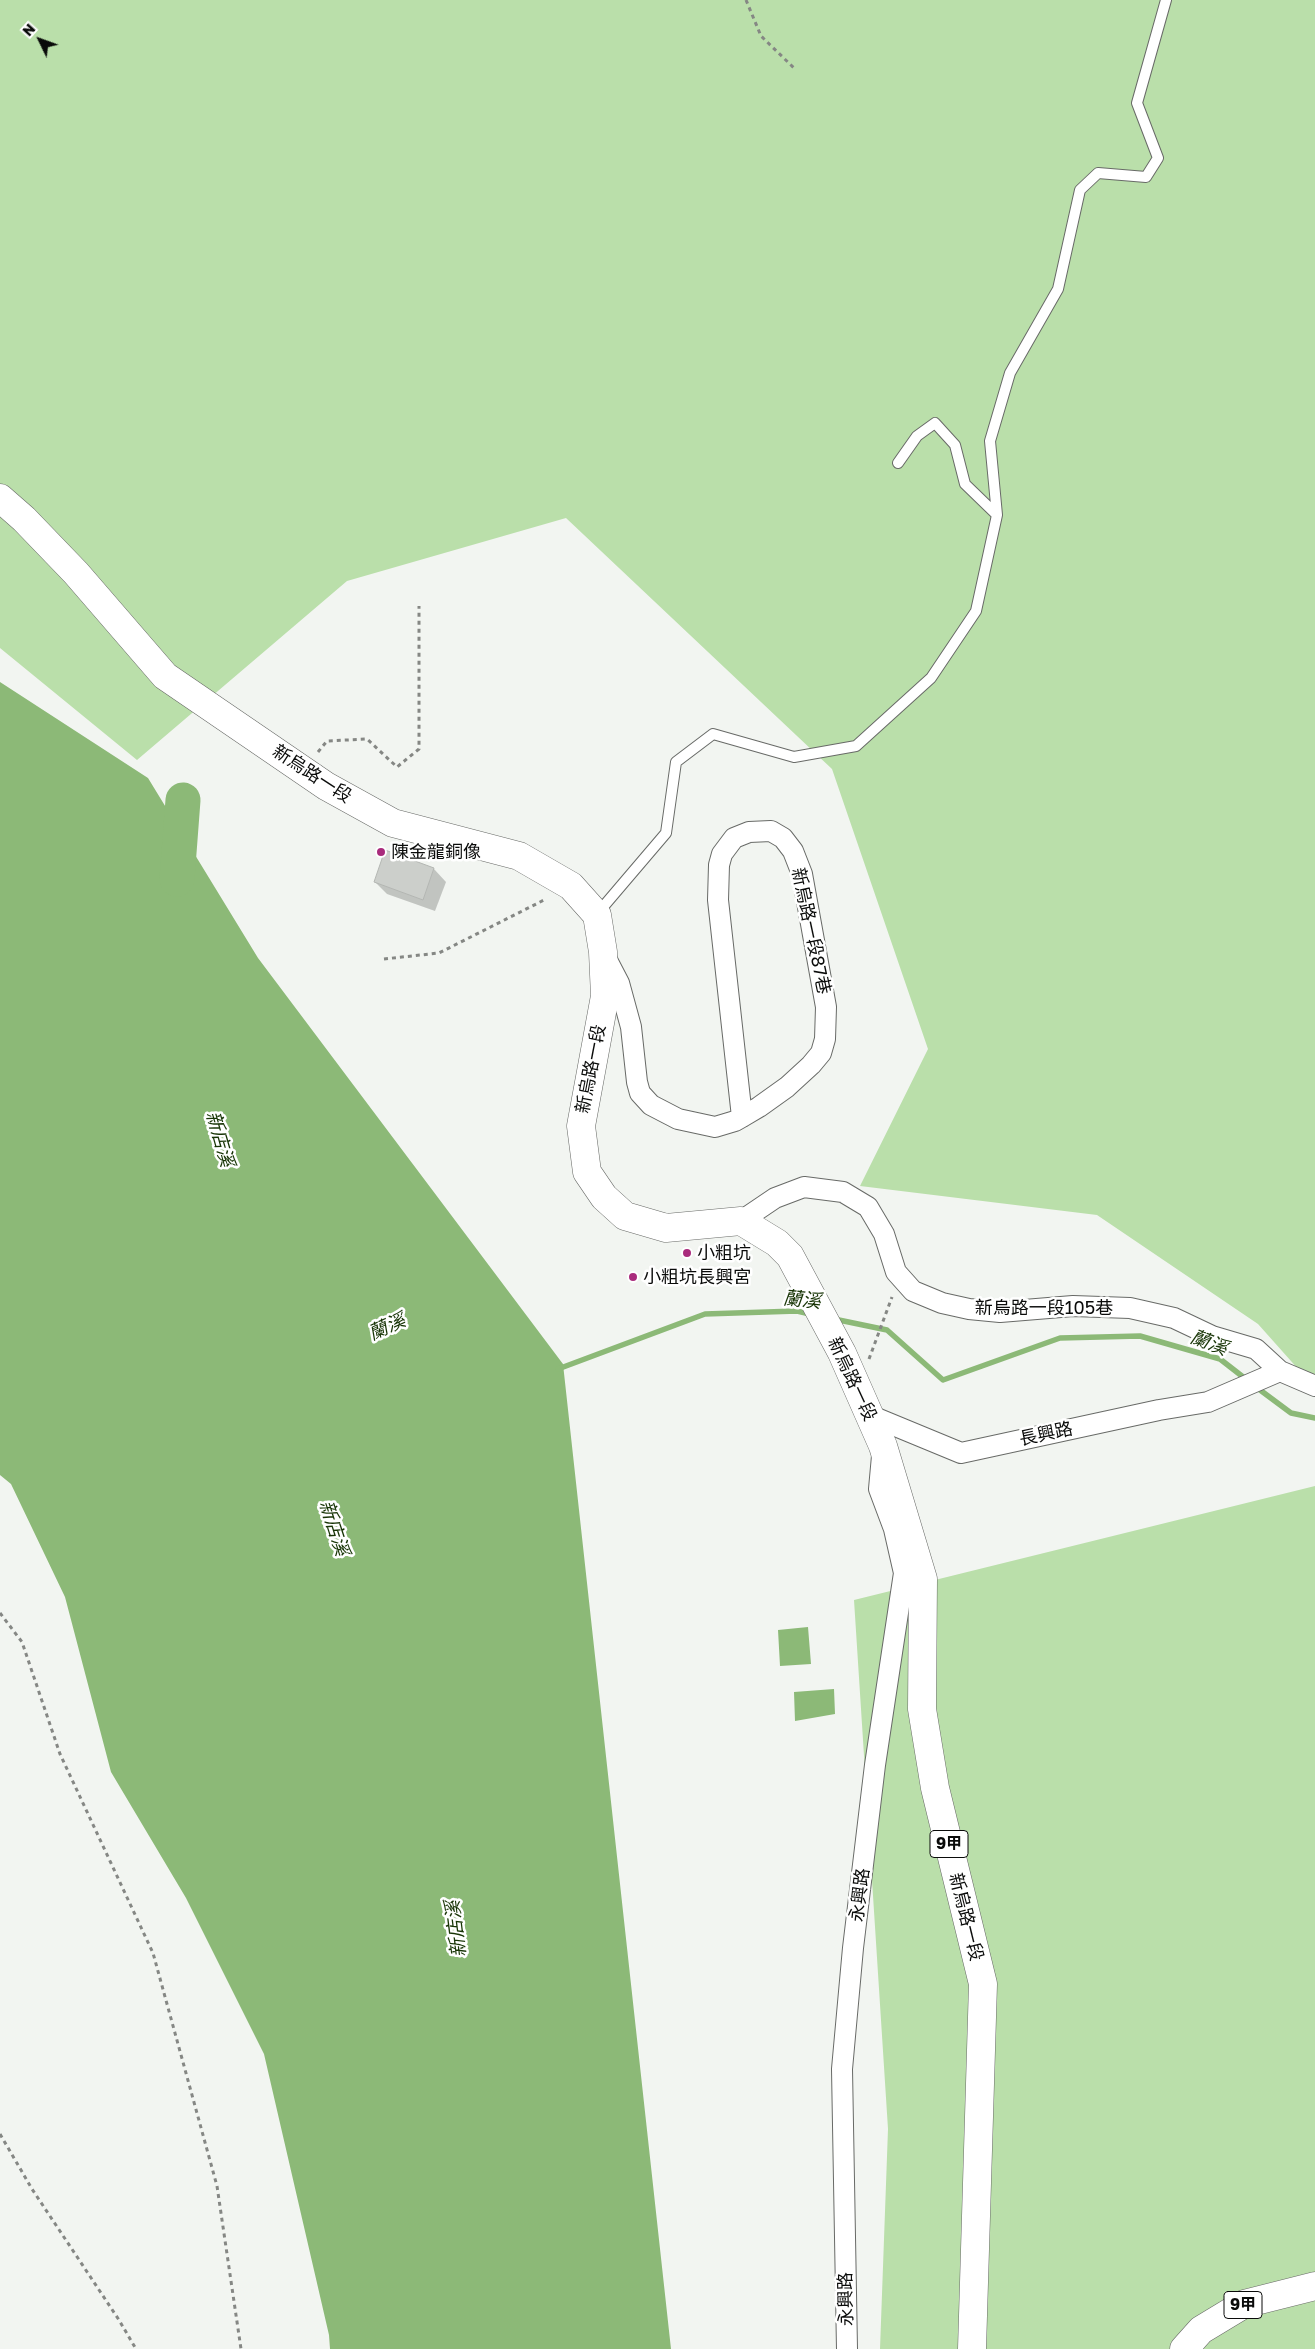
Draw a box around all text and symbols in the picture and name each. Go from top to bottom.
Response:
north arrow [15,15,65,65]
text: N [19,20,38,39]
street label: 新烏路一段 [268,740,356,808]
place label: 陳金龍銅像 [391,841,481,863]
marker: 陳金龍銅像 [375,846,387,858]
street label: 新烏路一段87巷 [787,866,835,996]
street label: 新烏路一段 [572,1023,610,1115]
water label: 新店溪 [201,1108,239,1170]
place label: 小粗坑 [697,1242,751,1264]
marker: 小粗坑 [681,1247,693,1259]
place label: 小粗坑長興宮 [643,1266,751,1288]
marker: 小粗坑長興宮 [627,1271,639,1283]
water label: 蘭溪 [782,1287,822,1313]
street label: 新烏路一段105巷 [975,1297,1113,1319]
water label: 蘭溪 [365,1309,409,1345]
water label: 蘭溪 [1187,1326,1231,1360]
street label: 新烏路一段 [823,1334,881,1424]
street label: 長興路 [1017,1418,1075,1450]
water label: 新店溪 [314,1497,354,1559]
road number: 9甲 [930,1830,968,1858]
street label: 永興路 [846,1867,874,1923]
street label: 新烏路一段 [945,1871,987,1963]
water label: 新店溪 [441,1899,471,1959]
street label: 永興路 [835,2272,857,2326]
road number: 9甲 [1224,2292,1262,2318]

